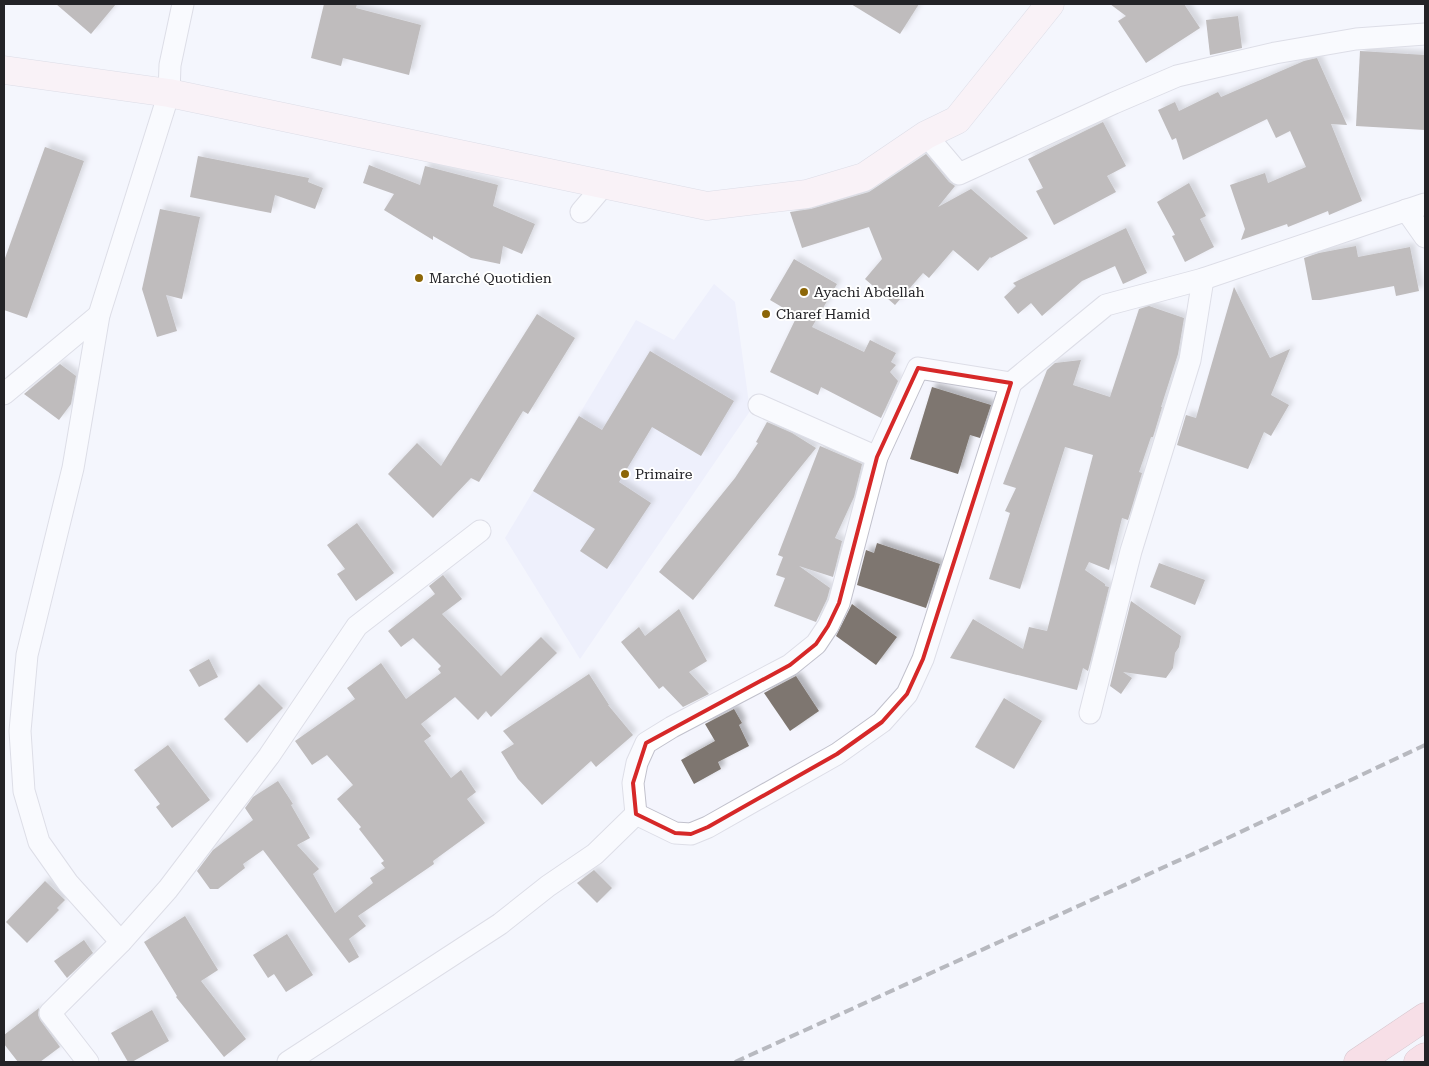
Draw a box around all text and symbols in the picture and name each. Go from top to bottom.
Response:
place label: Marché Quotidien [429,270,552,286]
marker: Marché Quotidien [413,272,425,284]
place label: Ayachi Abdellah [814,284,925,300]
marker: Ayachi Abdellah [798,286,810,298]
place label: Charef Hamid [776,306,870,322]
marker: Charef Hamid [760,308,772,320]
place label: Primaire [635,466,693,482]
marker: Primaire [619,468,631,480]

